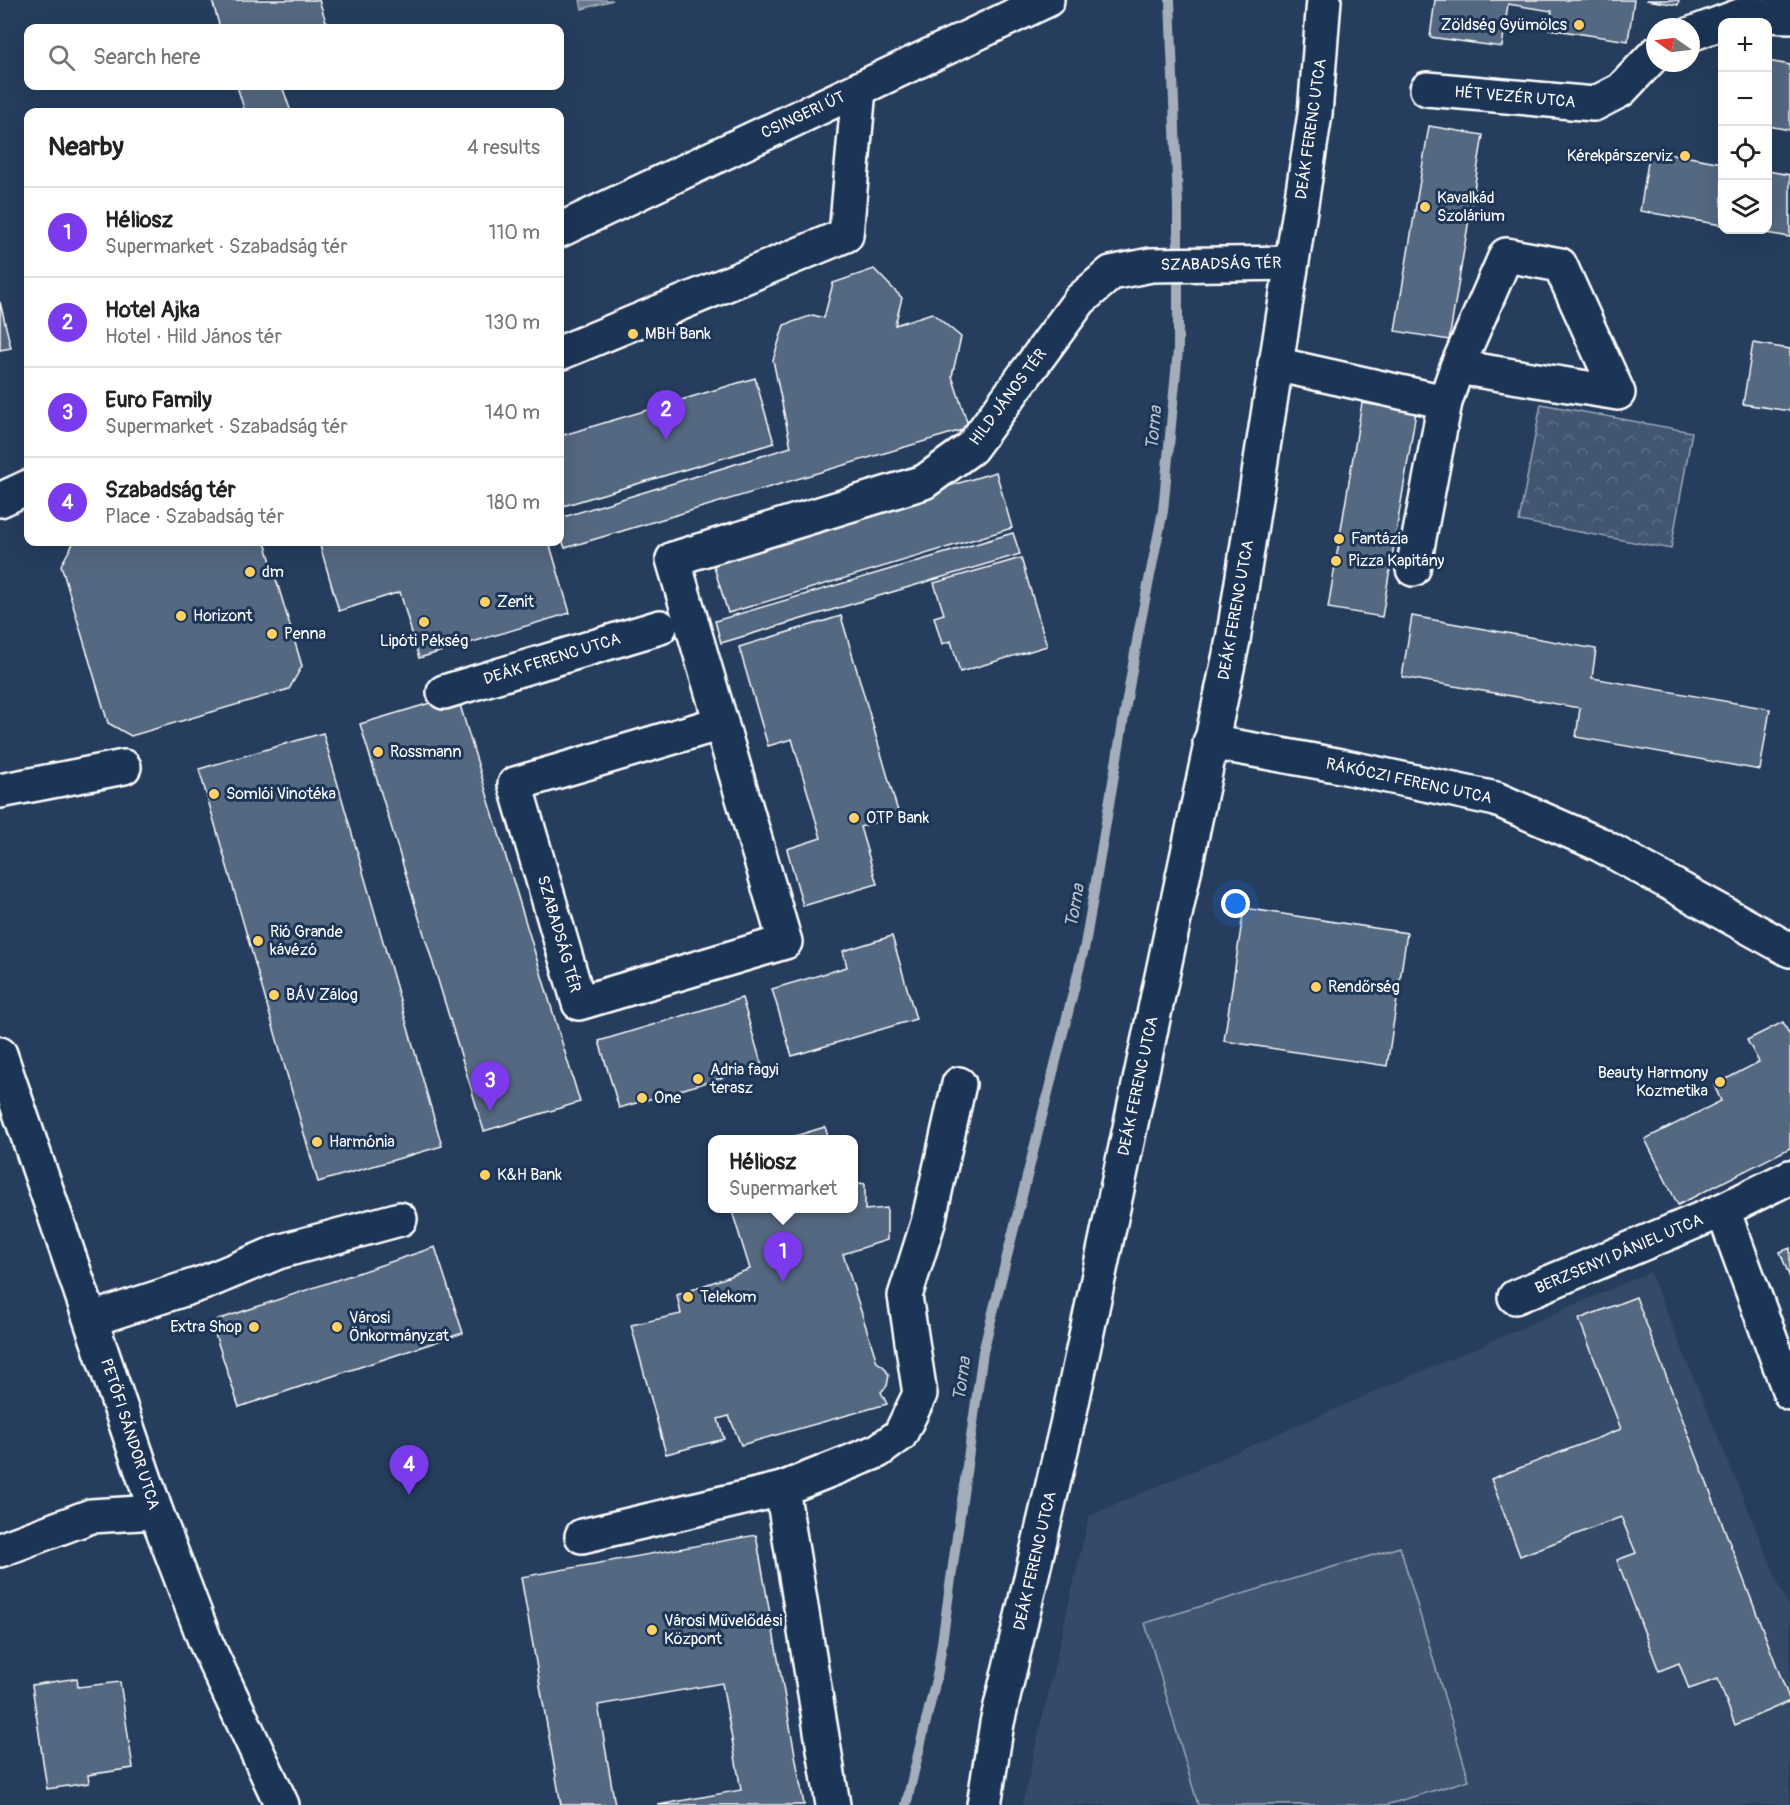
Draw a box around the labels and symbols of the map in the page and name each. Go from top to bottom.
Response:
place label: Zöldség Gyümölcs [1441,15,1567,35]
marker: Zöldség Gyümölcs [1572,18,1586,32]
north arrow [1646,18,1700,72]
street label: DEÁK FERENC UTCA [1291,57,1331,201]
street label: HÉT VEZÉR UTCA [1454,82,1576,112]
street label: CSINGERI ÚT [758,87,848,143]
place label: Kérekpárszerviz [1567,146,1673,166]
marker: Kérekpárszerviz [1678,149,1692,163]
place label: Kavalkád Szolárium [1437,188,1505,226]
marker: Kavalkád Szolárium [1418,200,1432,214]
street label: SZABADSÁG TÉR [1160,253,1282,275]
place label: MBH Bank [645,324,711,344]
marker: MBH Bank [626,327,640,341]
street label: HILD JÁNOS TÉR [965,344,1051,450]
pin: 2 [646,390,686,440]
water label: Torna [1141,404,1168,451]
place label: Fantázia [1351,529,1408,549]
marker: Fantázia [1332,532,1346,546]
street label: DEÁK FERENC UTCA [1214,538,1258,682]
place label: Pizza Kapitány [1348,551,1444,571]
marker: Pizza Kapitány [1329,554,1343,568]
place label: dm [262,562,284,582]
marker: dm [243,565,257,579]
place label: Zenit [497,592,534,612]
marker: Zenit [478,595,492,609]
place label: Horizont [193,606,253,626]
marker: Horizont [174,609,188,623]
marker: Lipóti Pékség [417,615,431,629]
place label: Penna [284,624,326,644]
marker: Penna [265,627,279,641]
street label: DEÁK FERENC UTCA [481,629,623,689]
place label: Lipóti Pékség [380,631,468,651]
place label: Rossmann [390,742,461,762]
marker: Rossmann [371,745,385,759]
street label: RÁKÓCZI FERENC UTCA [1324,753,1494,808]
place label: Somlói Vinotéka [226,784,336,804]
marker: Somlói Vinotéka [207,787,221,801]
place label: OTP Bank [866,808,929,828]
marker: OTP Bank [847,811,861,825]
street label: SZABADSÁG TÉR [533,873,585,995]
water label: Torna [1060,881,1090,930]
your location [1221,889,1250,918]
place label: Rió Grande kávézó [270,922,343,960]
marker: Rió Grande kávézó [251,934,265,948]
place label: Rendőrség [1328,977,1400,997]
marker: Rendőrség [1309,980,1323,994]
place label: BÁV Zálog [286,985,358,1005]
marker: BÁV Zálog [267,988,281,1002]
street label: DEÁK FERENC UTCA [1113,1014,1163,1158]
place label: Adria fagyi terasz [709,1060,779,1098]
pin: 3 [470,1062,510,1111]
place label: Beauty Harmony Kozmetika [1598,1063,1708,1101]
marker: Adria fagyi terasz [691,1072,705,1086]
marker: Beauty Harmony Kozmetika [1713,1075,1727,1089]
place label: One [654,1088,681,1108]
marker: One [635,1091,649,1105]
place label: Harmónia [329,1132,395,1152]
marker: Harmónia [310,1135,324,1149]
place label: K&H Bank [497,1165,562,1185]
marker: K&H Bank [478,1168,492,1182]
street label: BERZSENYI DÁNIEL UTCA [1532,1210,1706,1298]
pin: 1 [764,1232,802,1282]
place label: Telekom [700,1287,757,1307]
marker: Telekom [681,1290,695,1304]
place label: Városi Önkormányzat [349,1308,449,1346]
place label: Extra Shop [170,1317,242,1337]
marker: Extra Shop [247,1320,261,1334]
marker: Városi Önkormányzat [330,1320,344,1334]
water label: Torna [948,1354,977,1402]
street label: PETŐFI SÁNDOR UTCA [96,1355,165,1512]
pin: 4 [390,1446,428,1495]
street label: DEÁK FERENC UTCA [1009,1490,1061,1632]
place label: Városi Művelődési Központ [664,1611,782,1649]
marker: Városi Művelődési Központ [645,1623,659,1637]

